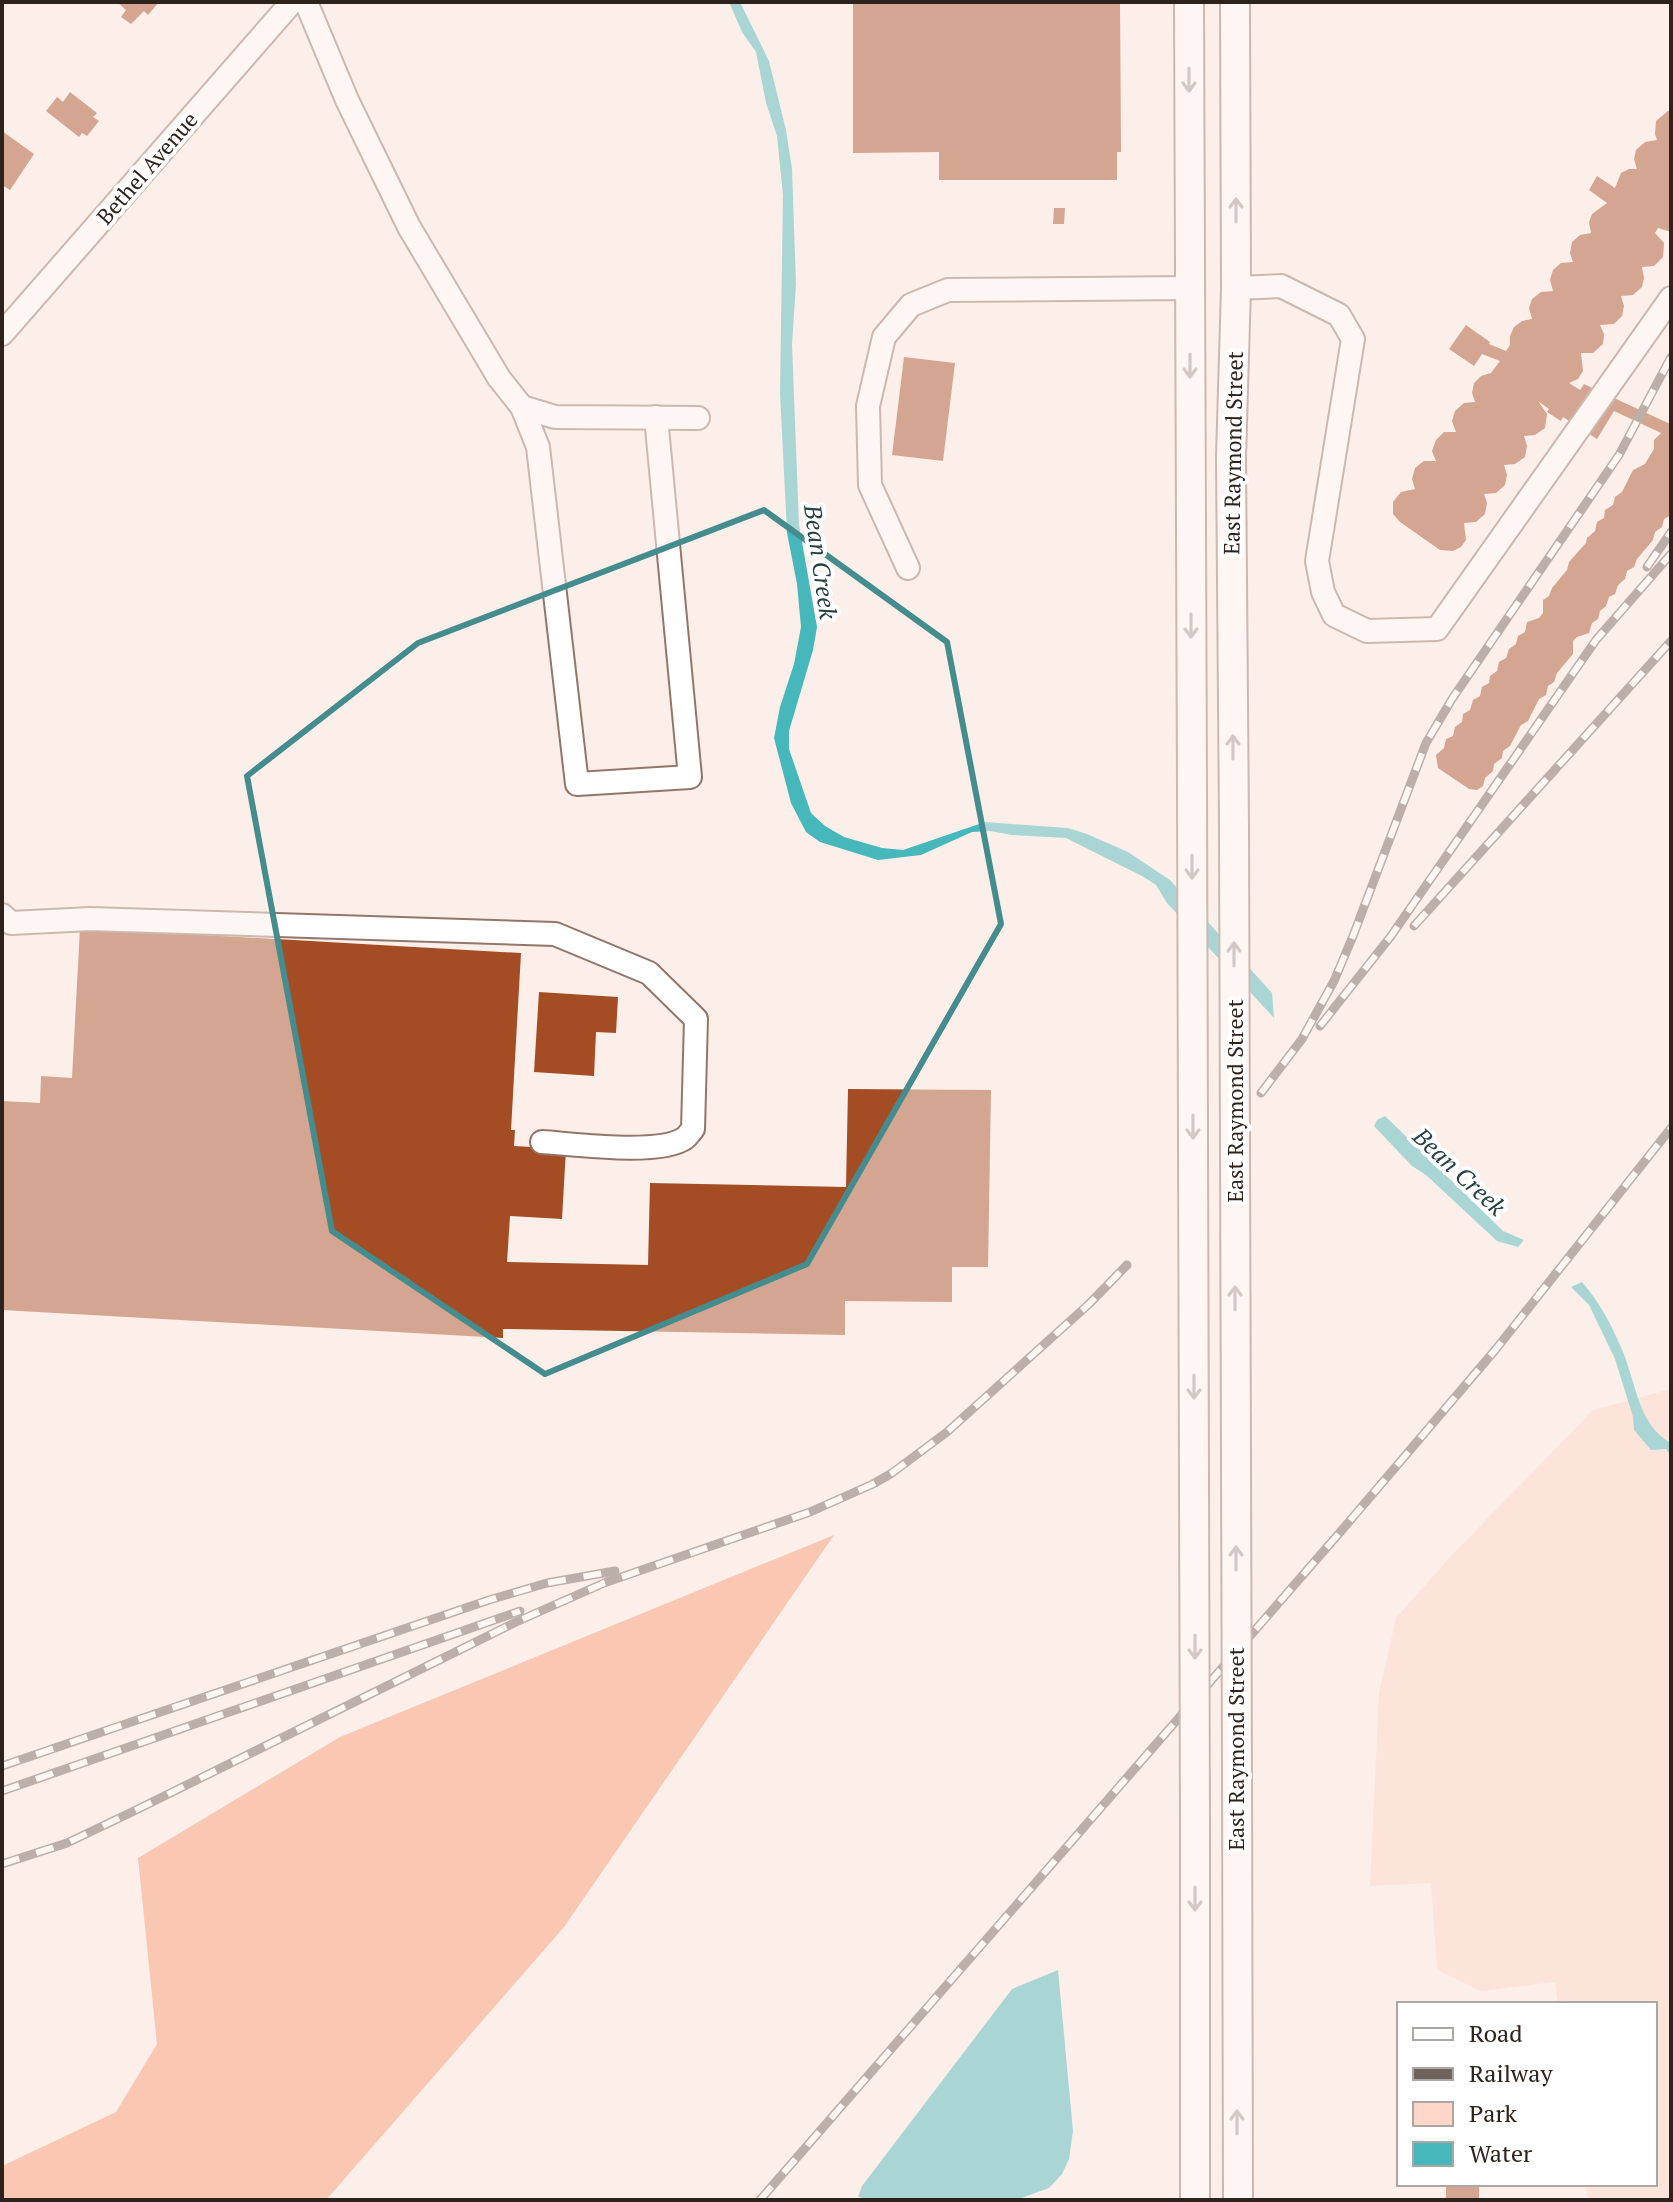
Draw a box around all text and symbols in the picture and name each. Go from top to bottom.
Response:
one-way arrow [1181,66,1197,93]
street label: Bethel Avenue [90,105,204,230]
one-way arrow [1228,197,1244,224]
street label: East Raymond Street [1216,351,1249,555]
one-way arrow [1182,352,1198,379]
water label: Bean Creek [797,502,845,622]
one-way arrow [1183,612,1199,639]
one-way arrow [1225,734,1241,761]
one-way arrow [1184,853,1200,880]
one-way arrow [1226,941,1242,968]
street label: East Raymond Street [1220,999,1249,1203]
one-way arrow [1185,1113,1201,1140]
water label: Bean Creek [1406,1120,1513,1223]
one-way arrow [1227,1285,1243,1312]
one-way arrow [1186,1373,1202,1400]
one-way arrow [1228,1545,1244,1572]
one-way arrow [1187,1633,1203,1660]
street label: East Raymond Street [1221,1647,1250,1851]
one-way arrow [1187,1885,1203,1912]
legend [1397,2002,1657,2186]
text: Road [1469,2017,1523,2049]
text: Railway [1469,2057,1553,2089]
text: Park [1469,2097,1518,2129]
one-way arrow [1229,2109,1245,2136]
text: Water [1469,2137,1533,2169]

